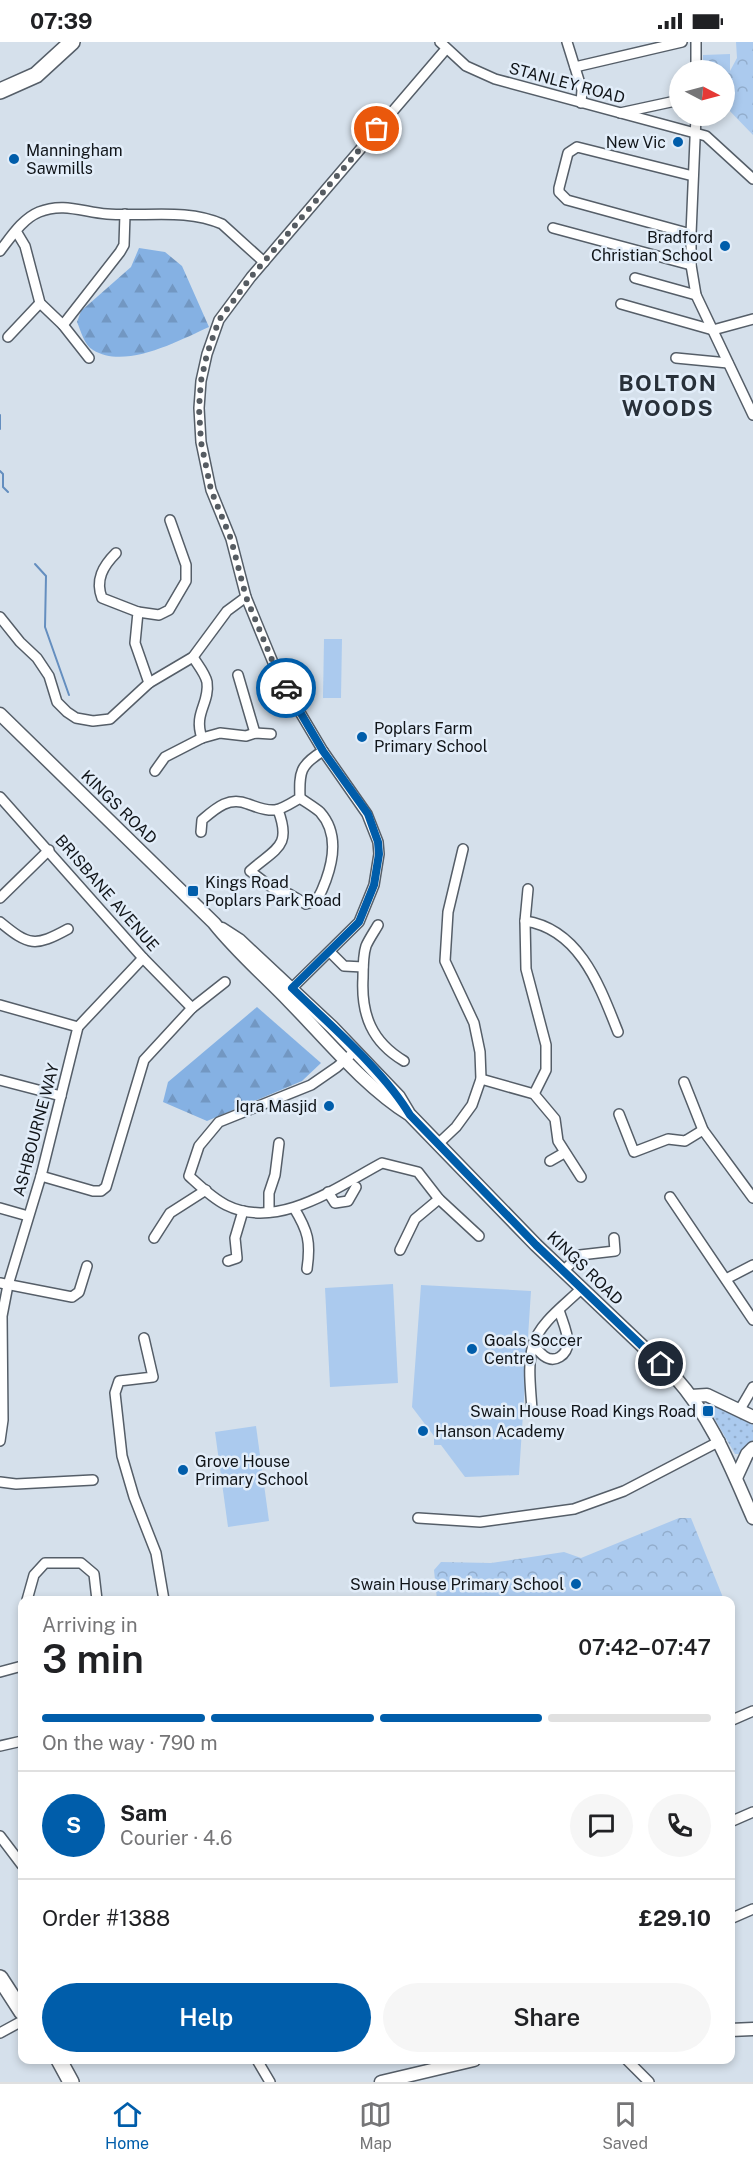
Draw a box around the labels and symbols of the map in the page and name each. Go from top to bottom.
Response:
street label: STANLEY ROAD [507,58,627,108]
north arrow [669,60,735,126]
pin [351,103,402,154]
place label: New Vic [606,133,666,152]
marker: New Vic [671,135,685,149]
place label: Manningham Sawmills [26,141,123,178]
marker: Manningham Sawmills [7,152,21,166]
place label: Bradford Christian School [591,228,713,265]
marker: Bradford Christian School [718,239,732,253]
district label: BOLTON WOODS [619,370,717,421]
courier [256,658,316,718]
place label: Poplars Farm Primary School [374,719,488,756]
marker: Poplars Farm Primary School [355,730,369,744]
street label: KINGS ROAD [77,766,161,848]
street label: BRISBANE AVENUE [51,831,163,955]
place label: Kings Road Poplars Park Road [205,873,341,910]
marker: Kings Road Poplars Park Road [186,884,200,898]
street label: ASHBOURNE WAY [9,1061,63,1199]
place label: Iqra Masjid [235,1097,317,1116]
marker: Iqra Masjid [322,1099,336,1113]
street label: KINGS ROAD [543,1227,627,1309]
place label: Goals Soccer Centre [484,1331,582,1368]
pin [635,1338,686,1389]
marker: Goals Soccer Centre [465,1342,479,1356]
place label: Swain House Road Kings Road [470,1402,696,1421]
marker: Swain House Road Kings Road [701,1404,715,1418]
place label: Hanson Academy [435,1422,565,1441]
marker: Hanson Academy [416,1424,430,1438]
place label: Grove House Primary School [195,1452,309,1489]
marker: Grove House Primary School [176,1463,190,1477]
place label: Swain House Primary School [350,1575,564,1594]
marker: Swain House Primary School [569,1577,583,1591]

